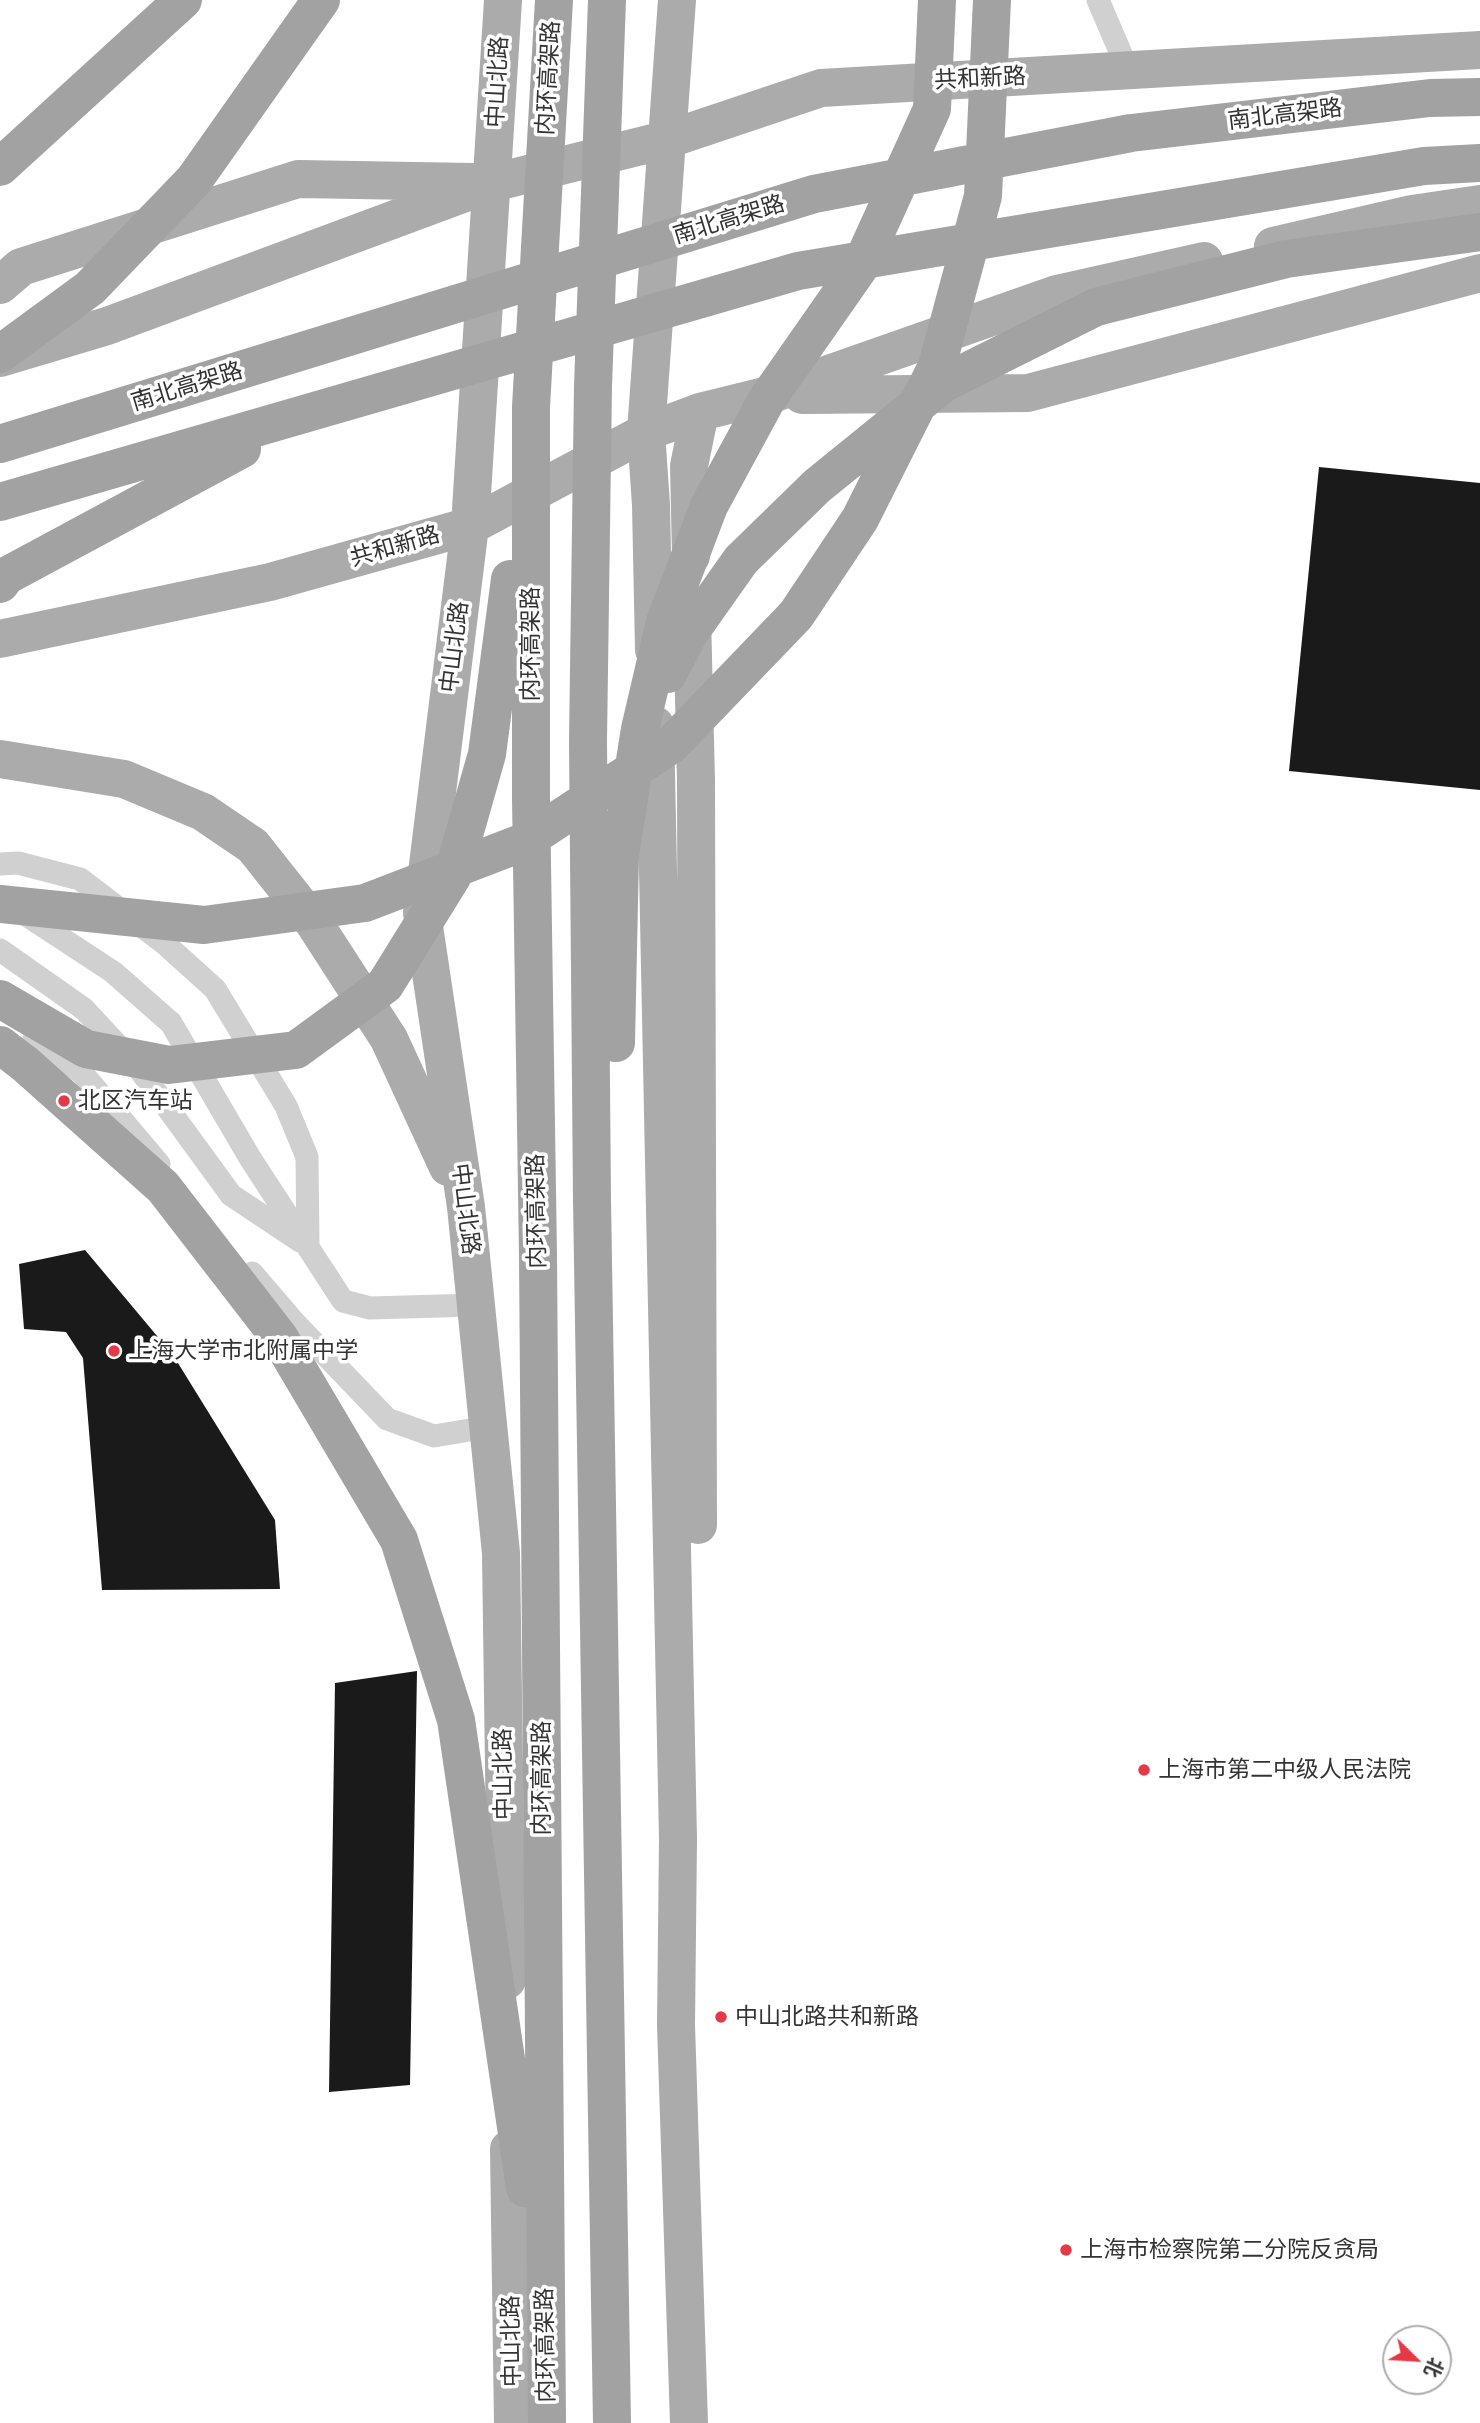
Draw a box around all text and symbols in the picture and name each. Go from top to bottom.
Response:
street label: 内环高架路 [532,20,566,136]
street label: 中山北路 [482,35,514,129]
street label: 共和新路 [933,63,1027,95]
street label: 南北高架路 [1226,94,1344,136]
street label: 南北高架路 [670,190,788,250]
street label: 南北高架路 [128,357,246,417]
street label: 共和新路 [347,521,443,573]
street label: 内环高架路 [517,587,545,701]
street label: 中山北路 [436,600,474,694]
place label: 北区汽车站 [78,1087,193,1115]
marker: 北区汽车站 [56,1093,72,1109]
street label: 内环高架路 [522,1153,552,1269]
street label: 中山北路 [446,1162,484,1256]
place label: 上海大学市北附属中学 [128,1337,358,1365]
marker: 上海大学市北附属中学 [106,1343,122,1359]
street label: 内环高架路 [528,1721,556,1835]
street label: 中山北路 [489,1728,519,1820]
place label: 上海市第二中级人民法院 [1158,1756,1411,1784]
marker: 上海市第二中级人民法院 [1136,1762,1152,1778]
place label: 中山北路共和新路 [735,2003,919,2031]
marker: 中山北路共和新路 [713,2009,729,2025]
place label: 上海市检察院第二分院反贪局 [1080,2236,1379,2264]
marker: 上海市检察院第二分院反贪局 [1058,2242,1074,2258]
street label: 内环高架路 [531,2287,561,2403]
street label: 中山北路 [497,2295,527,2387]
north arrow [1382,2325,1452,2395]
text: 北 [1420,2354,1449,2381]

